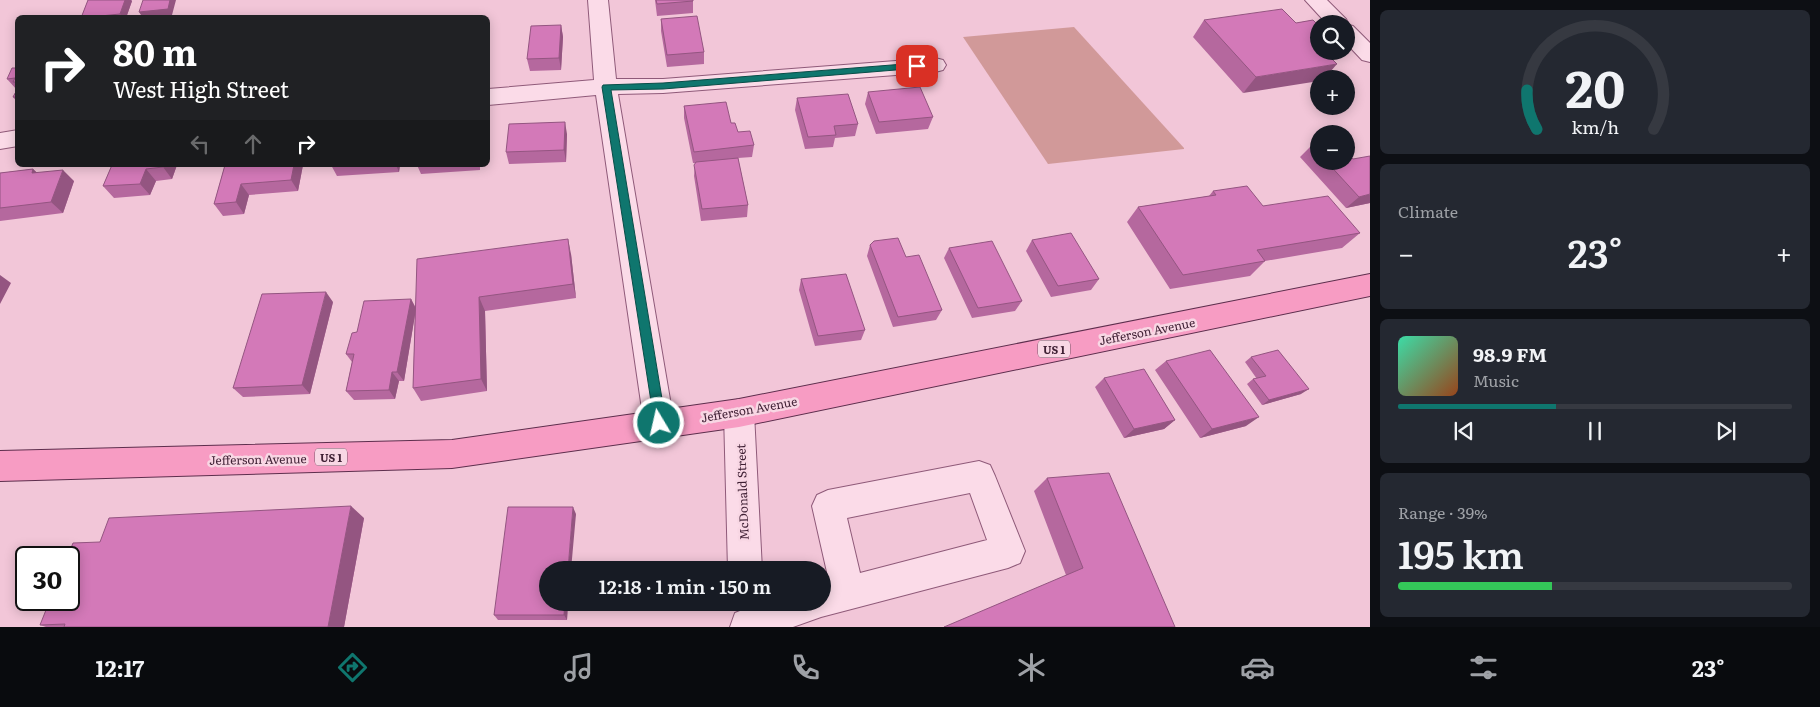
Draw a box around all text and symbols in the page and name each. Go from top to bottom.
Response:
map controls [1310,15,1355,170]
button: search [1310,15,1355,60]
text: 80 m [113,25,197,77]
icon: right [30,35,95,100]
pin [896,45,938,87]
text: 20 [1565,47,1625,124]
icon: arrive [903,52,931,80]
button: + [1310,70,1355,115]
text: West High Street [113,72,289,105]
text: km/h [1571,113,1619,140]
button: − [1310,125,1355,170]
icon: left [186,130,214,158]
icon: ahead [239,130,267,158]
icon: right [292,130,320,158]
text: Climate [1398,199,1458,223]
text: 23° [1568,223,1622,280]
text: − [1398,231,1414,273]
text: + [1776,231,1792,273]
street label: Jefferson Avenue [1097,313,1197,349]
road number: US 1 [1038,340,1070,358]
text: 98.9 FM [1473,340,1547,368]
text: Music [1473,368,1519,392]
street label: Jefferson Avenue [699,392,799,426]
position arrow [632,396,684,448]
icon: previous [1450,417,1478,445]
icon: pause [1581,417,1609,445]
icon: next [1712,417,1740,445]
street label: McDonald Street [731,443,753,540]
road number: US 1 [315,448,347,466]
street label: Jefferson Avenue [209,449,307,469]
text: Range · 39% [1398,500,1488,524]
text: 195 km [1398,524,1524,581]
speed limit sign: 30 [15,546,80,611]
text: 12:18 · 1 min · 150 m [599,572,771,600]
icon: directions [335,650,370,685]
icon: music [561,650,596,685]
icon: phone [788,650,823,685]
icon: climate [1014,650,1049,685]
icon: car [1240,650,1275,685]
icon: filters [1466,650,1501,685]
text: 12:17 [96,651,144,684]
text: 23° [1692,651,1724,684]

